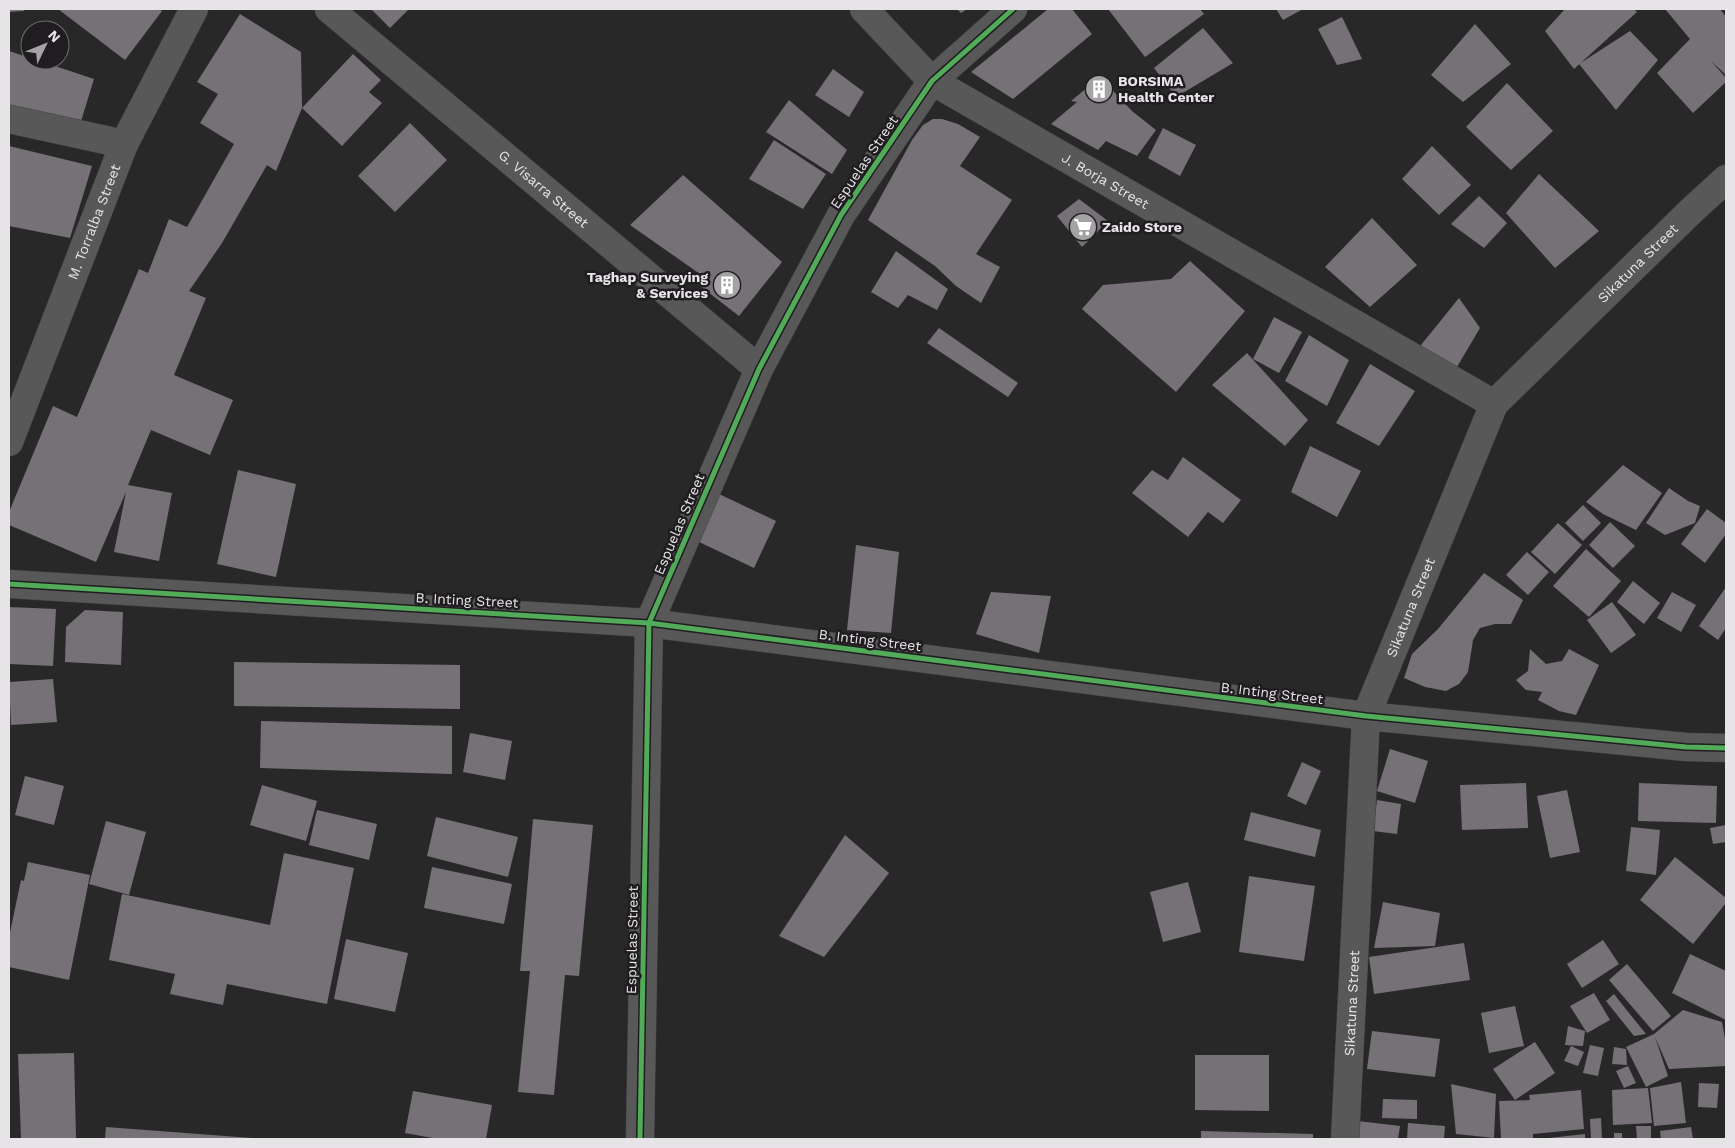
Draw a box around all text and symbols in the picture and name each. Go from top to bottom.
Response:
north arrow [20,20,70,70]
text: N [45,27,64,45]
place label: BORSIMA Health Center [1118,73,1214,105]
building icon: BORSIMA Health Center [1084,74,1114,104]
street label: Espuelas Street [827,113,901,211]
street label: G. Visarra Street [496,147,592,231]
street label: J. Borja Street [1059,149,1152,212]
street label: M. Torralba Street [64,162,123,282]
supermarket icon: Zaido Store [1068,212,1098,242]
place label: Zaido Store [1102,219,1182,235]
street label: Sikatuna Street [1594,220,1681,306]
place label: Taghap Surveying & Services [587,269,709,301]
building icon: Taghap Surveying & Services [712,270,742,300]
street label: Espuelas Street [650,471,708,577]
street label: Sikatuna Street [1383,555,1438,659]
street label: B. Inting Street [415,589,519,611]
street label: B. Inting Street [818,626,922,654]
street label: B. Inting Street [1220,679,1324,707]
street label: Espuelas Street [623,886,641,994]
street label: Sikatuna Street [1341,950,1362,1056]

